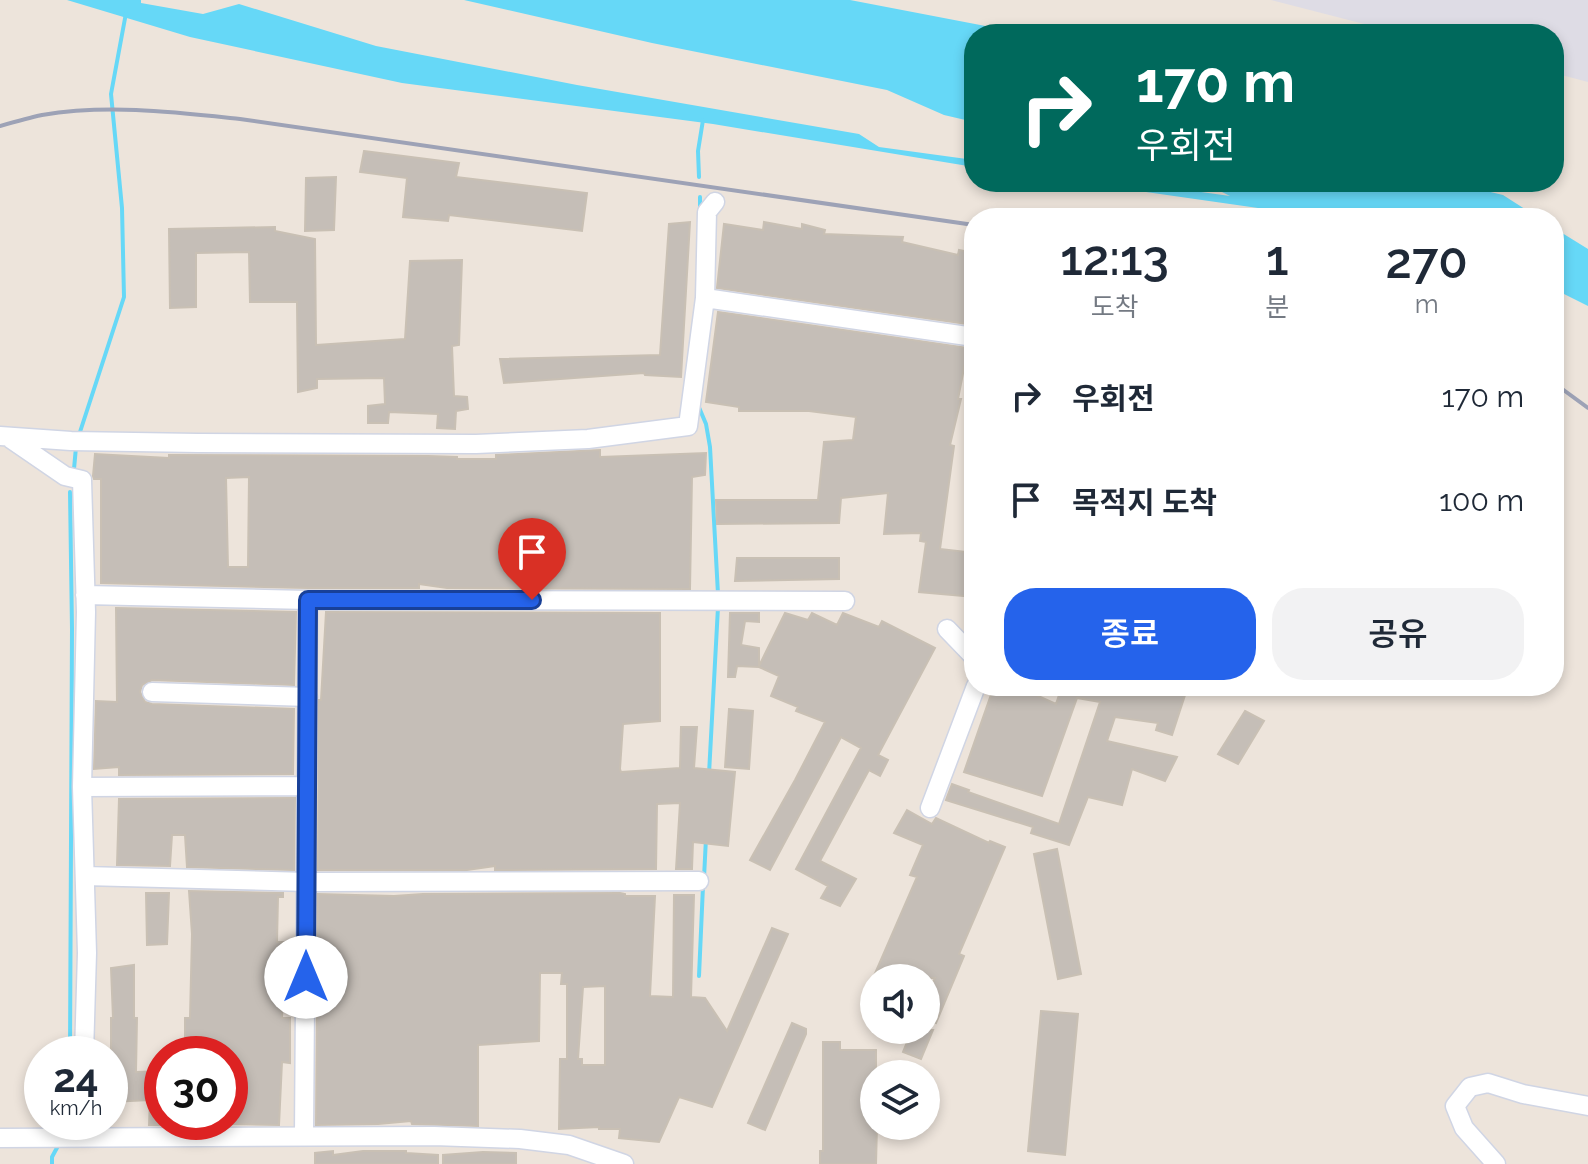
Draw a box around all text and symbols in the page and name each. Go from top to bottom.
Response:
text: 170 m [1136,49,1295,115]
icon: right [1004,56,1108,160]
text: 우회전 [1136,124,1235,166]
text: 12:13 [1060,230,1169,286]
text: 1 [1266,230,1289,286]
text: 270 [1386,233,1468,289]
text: m [1415,289,1439,319]
text: 도착 [1091,292,1139,322]
text: 분 [1265,292,1289,322]
icon: right [1004,374,1048,418]
text: 170 m [1442,379,1524,414]
text: 우회전 [1072,381,1155,416]
icon: arrive [1004,478,1048,522]
text: 100 m [1439,483,1524,518]
text: 목적지 도착 [1072,485,1217,520]
pin [498,518,566,600]
icon: arrive [510,530,554,574]
button: 종료 [1004,588,1256,680]
button: 공유 [1272,588,1524,680]
position arrow [264,935,348,1019]
map controls [860,964,940,1140]
button: sound [860,964,940,1044]
speed limit sign: 30 [144,1036,248,1140]
text: 24 [53,1054,99,1101]
button: layers [860,1060,940,1140]
text: km/h [50,1096,102,1120]

